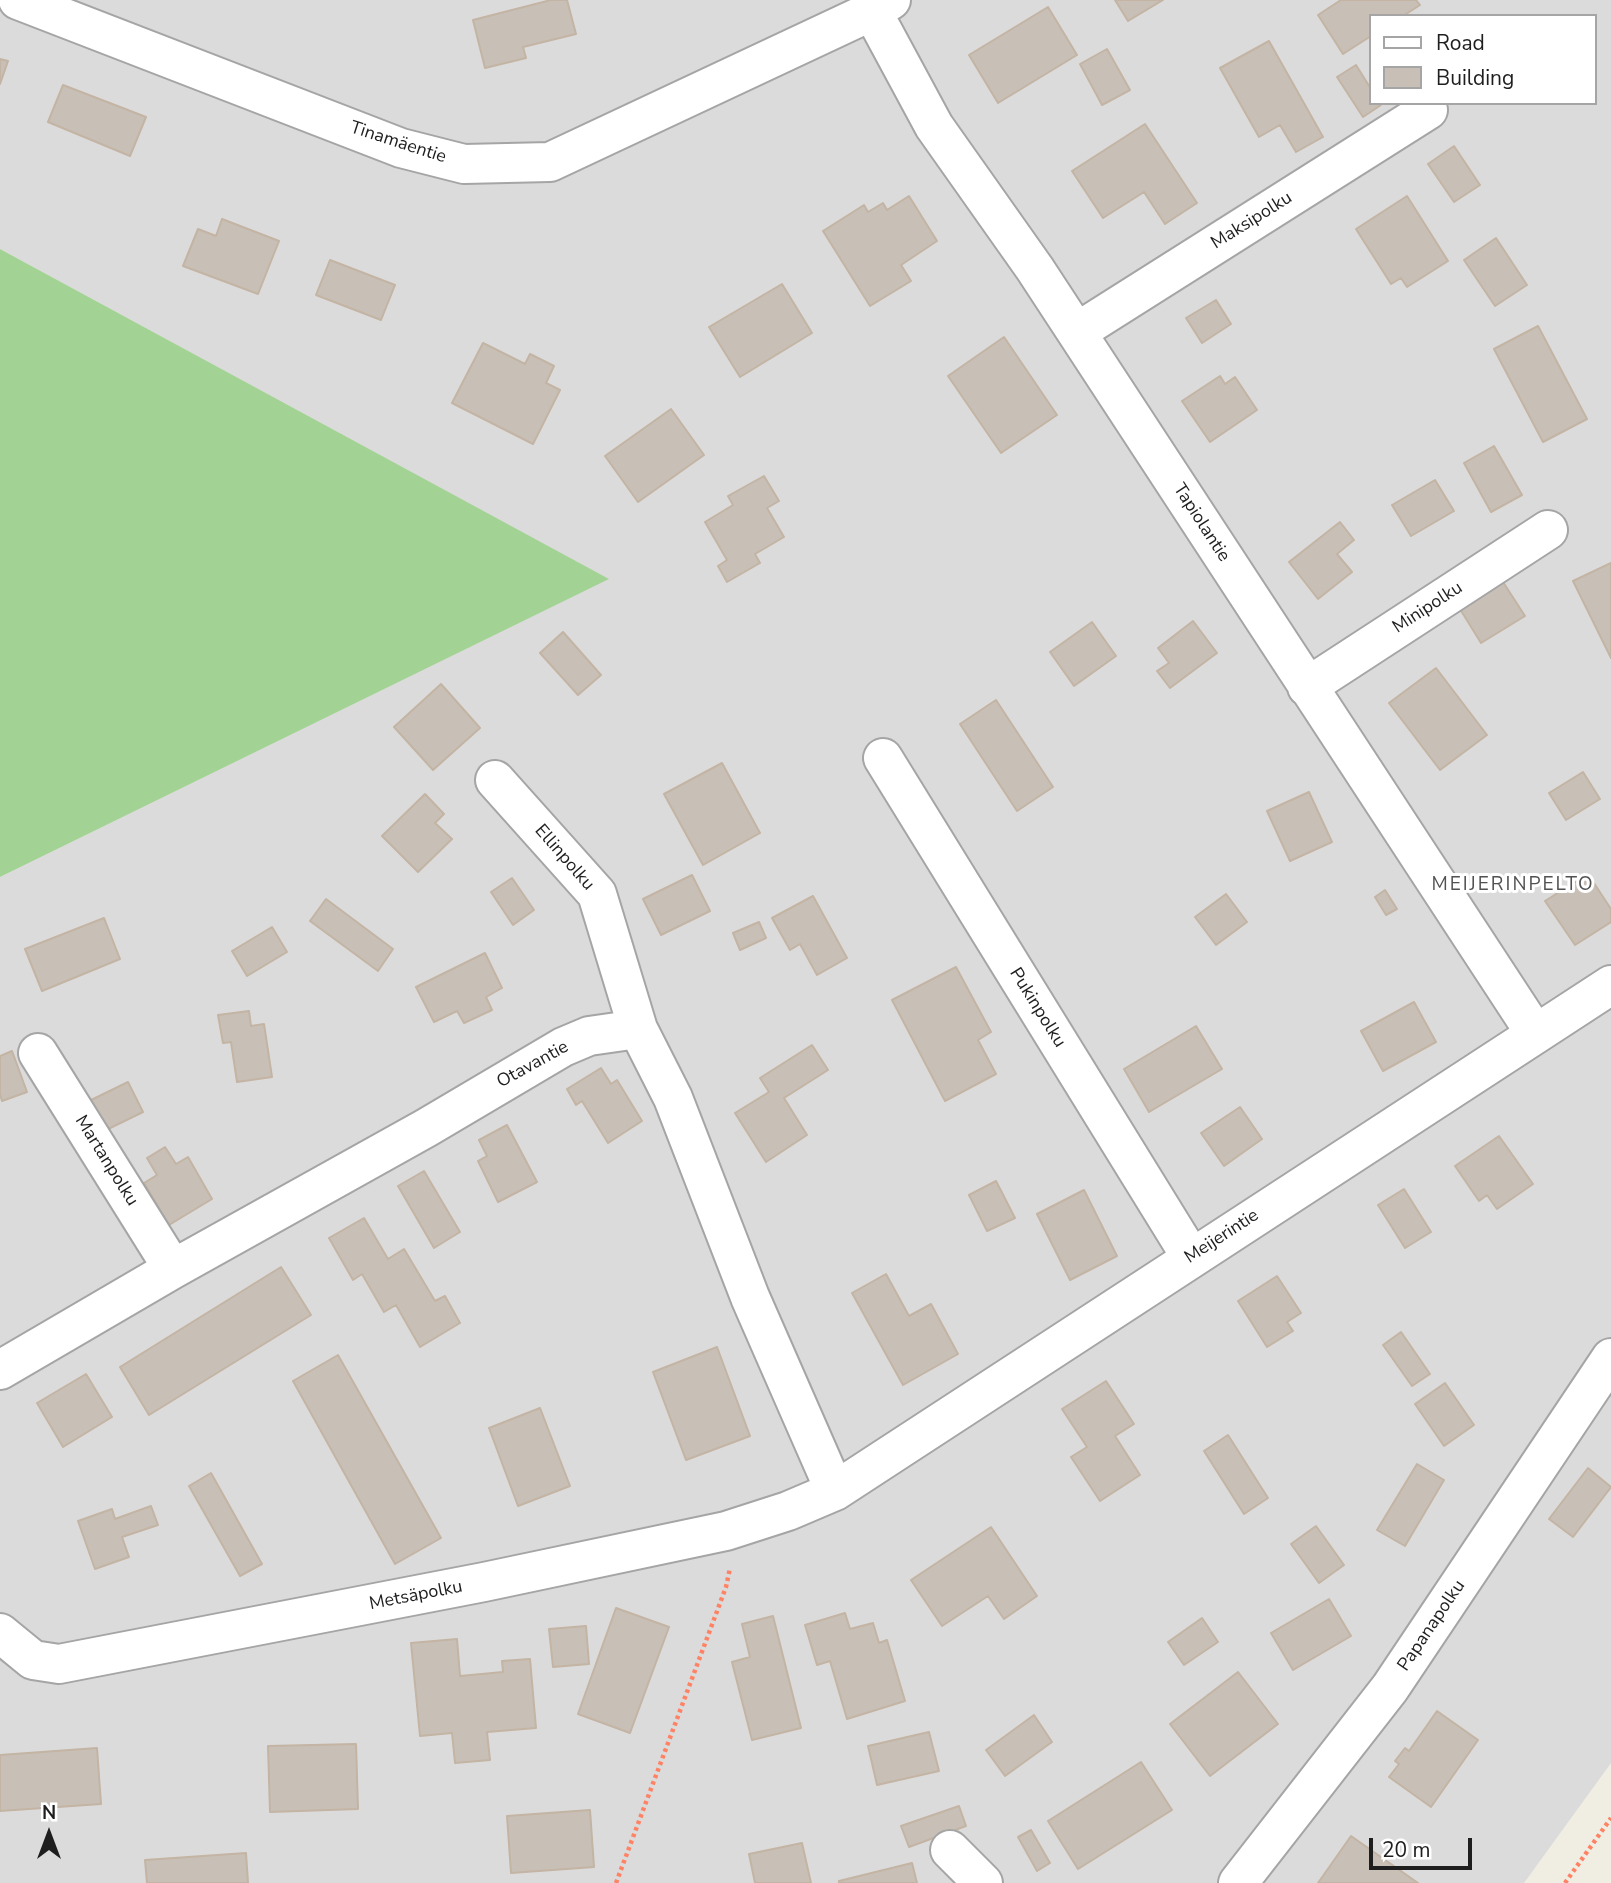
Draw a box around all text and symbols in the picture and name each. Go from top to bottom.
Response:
legend [1370,14,1597,105]
text: Road [1436,29,1485,57]
text: Building [1436,64,1514,92]
street label: Tinamäentie [347,117,449,169]
street label: Maksipolku [1207,188,1297,254]
street label: Tapiolantie [1168,480,1234,566]
street label: Minipolku [1389,577,1467,639]
street label: Ellinpolku [529,821,599,895]
district label: MEIJERINPELTO [1433,874,1593,896]
street label: Pukinpolku [1004,964,1070,1052]
street label: Otavantie [493,1037,573,1093]
street label: Martanpolku [70,1112,142,1210]
street label: Meijerintie [1181,1205,1263,1269]
street label: Metsäpolku [368,1576,464,1616]
street label: Papanapolku [1394,1576,1470,1676]
north arrow [14,1799,84,1869]
text: N [42,1800,56,1826]
scale bar [1373,1824,1476,1868]
text: 20 m [1382,1836,1431,1864]

